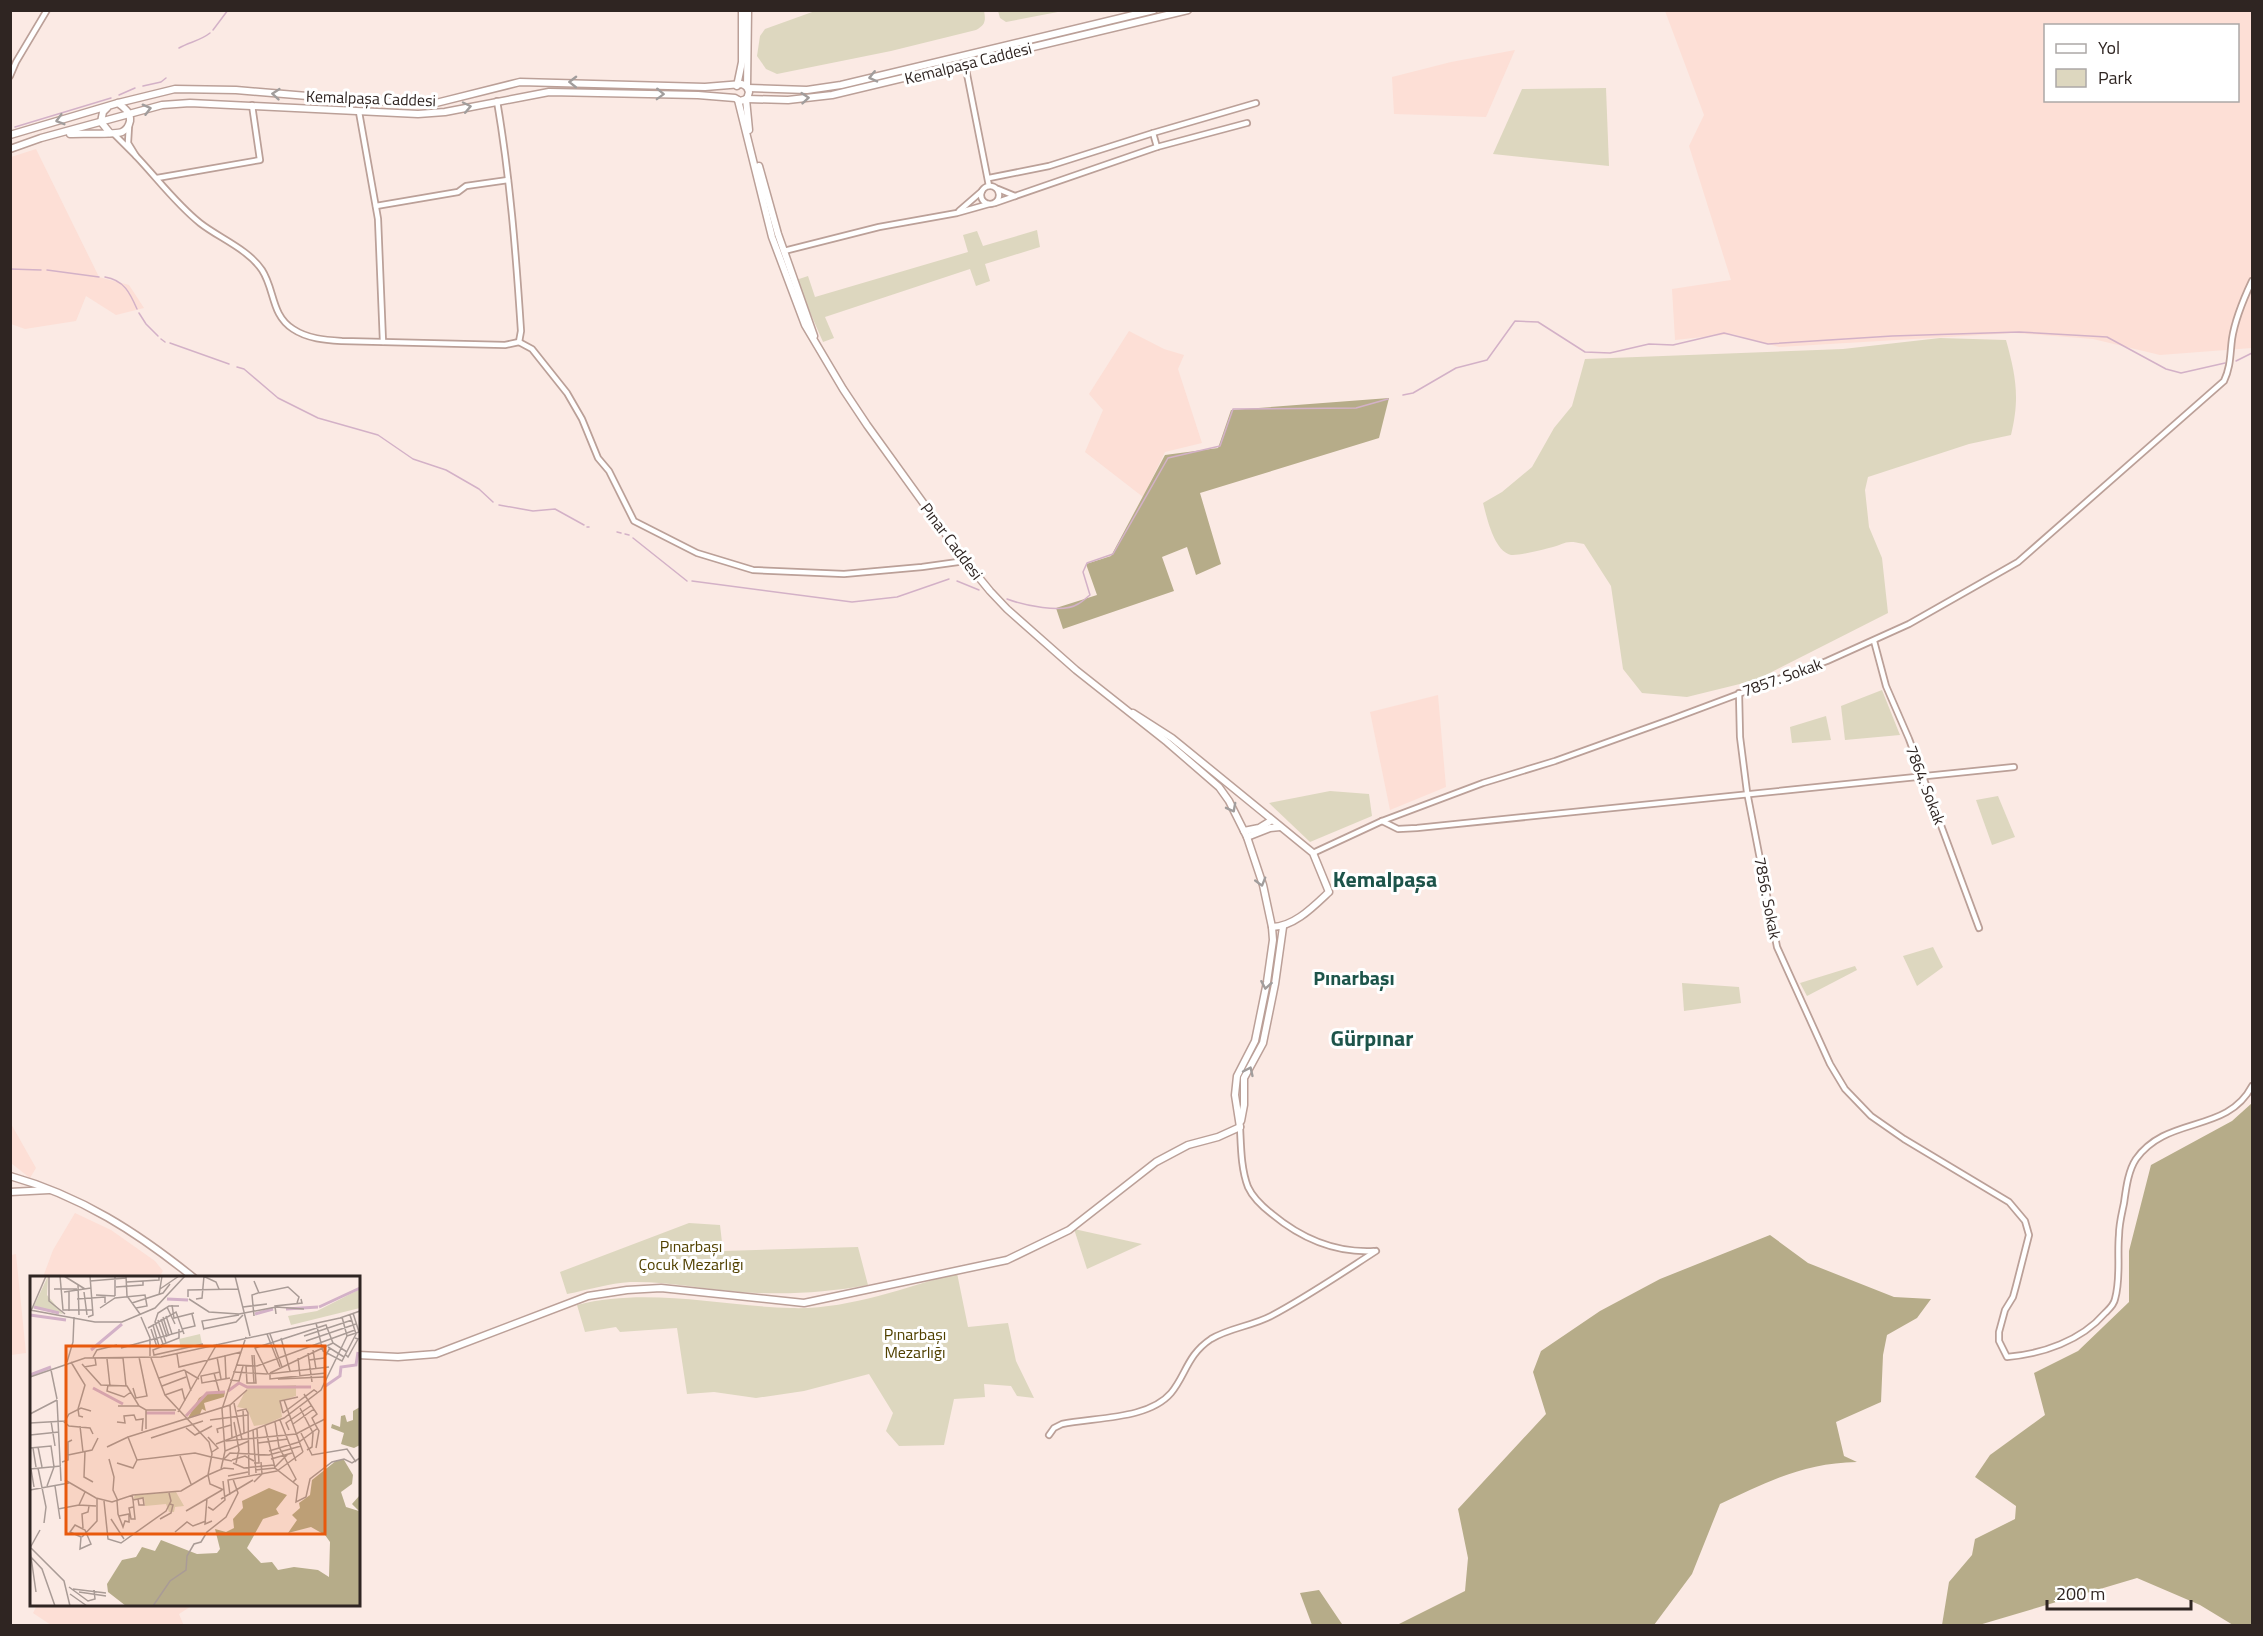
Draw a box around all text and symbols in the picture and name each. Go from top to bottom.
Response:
legend [2044,24,2239,102]
text: Yol [2098,34,2120,61]
street label: Kemalpaşa Caddesi [902,36,1034,90]
text: Park [2098,64,2133,91]
one-way arrow [868,70,878,83]
one-way arrow [568,76,577,88]
street label: Kemalpaşa Caddesi [306,84,436,112]
one-way arrow [656,87,665,100]
one-way arrow [271,88,280,101]
one-way arrow [801,92,810,105]
one-way arrow [461,101,471,114]
one-way arrow [142,103,152,116]
one-way arrow [55,113,65,126]
street label: Pınar Caddesi [915,497,989,585]
street label: 7857. Sokak [1739,651,1826,703]
street label: 7864. Sokak [1900,742,1952,828]
one-way arrow [1225,802,1236,812]
street label: 7856. Sokak [1748,855,1788,941]
district label: Kemalpaşa [1333,862,1437,896]
one-way arrow [1254,876,1266,886]
district label: Pınarbaşı [1313,962,1395,993]
one-way arrow [1260,980,1273,990]
district label: Gürpınar [1330,1021,1414,1055]
one-way arrow [1241,1066,1253,1077]
park label: Pınarbaşı Çocuk Mezarlığı [639,1234,743,1276]
inset map [30,1276,360,1606]
park label: Pınarbaşı Mezarlığı [884,1322,946,1364]
scale bar [2047,1573,2191,1611]
text: 200 m [2056,1580,2105,1607]

